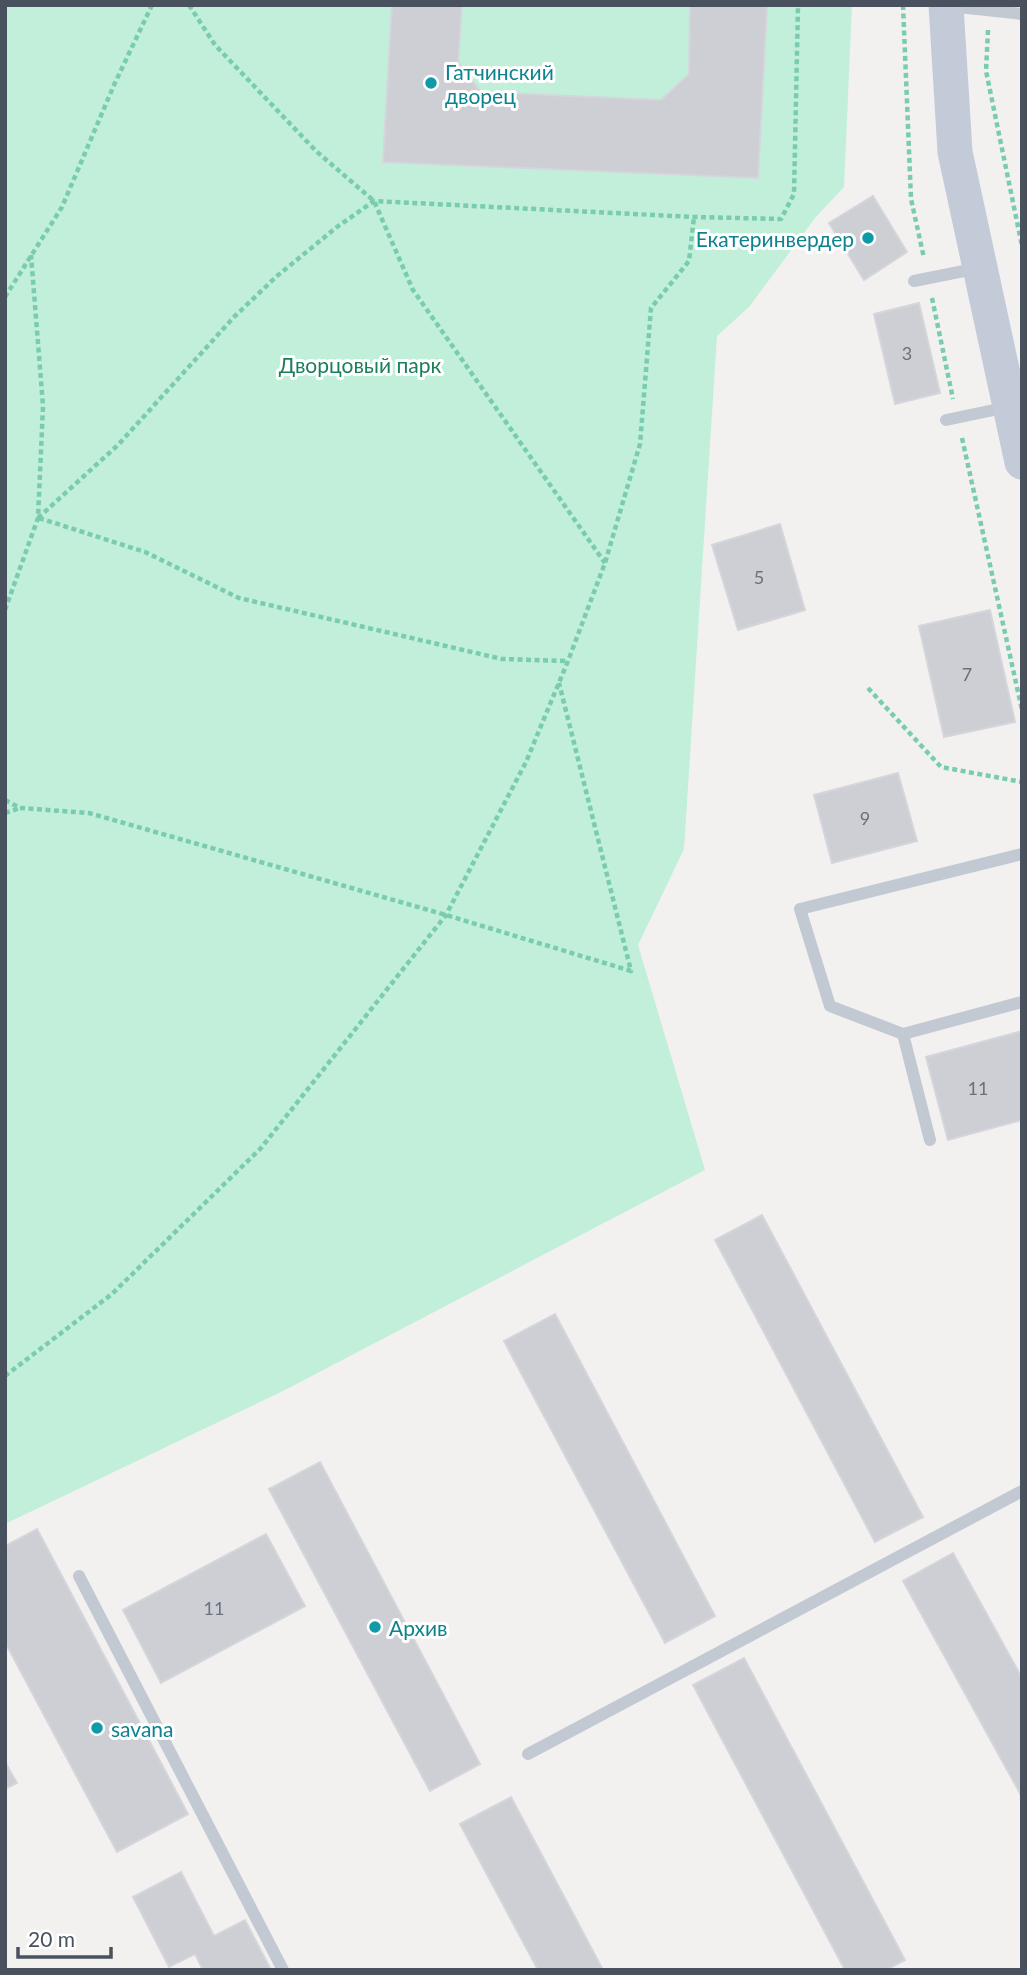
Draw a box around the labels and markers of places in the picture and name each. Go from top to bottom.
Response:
place label: Гатчинский дворец [445,59,554,108]
marker: Гатчинский дворец [423,75,439,91]
place label: Екатеринвердер [696,226,854,251]
marker: Екатеринвердер [860,230,876,246]
place label: Архив [389,1615,447,1640]
marker: Архив [367,1619,383,1635]
place label: savana [111,1716,174,1741]
marker: savana [89,1720,105,1736]

